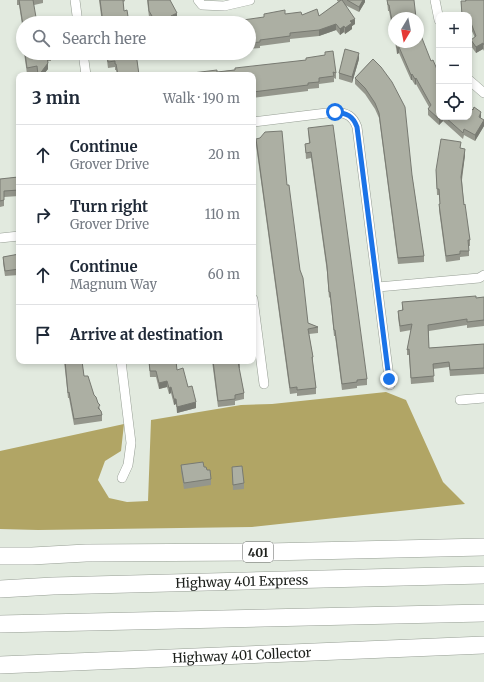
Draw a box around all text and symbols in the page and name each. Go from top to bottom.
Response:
north arrow [388,12,424,48]
map controls [436,12,472,120]
button: + [436,12,472,48]
search box [16,16,256,60]
icon: search [30,27,52,49]
text: Search here [62,29,146,48]
button: − [436,48,472,84]
button: locate [436,84,472,120]
text: 3 min [32,87,80,109]
text: Walk · 190 m [163,90,240,107]
route start [326,103,344,121]
text: Continue [70,137,138,156]
icon: ahead [32,144,54,166]
text: 20 m [208,146,240,163]
text: Grover Drive [70,156,149,173]
text: Turn right [70,197,148,216]
icon: right [32,204,54,226]
text: 110 m [205,206,240,223]
text: Grover Drive [70,216,149,233]
text: Continue [70,257,138,276]
icon: ahead [32,264,54,286]
text: 60 m [208,266,240,283]
text: Magnum Way [70,276,157,293]
icon: arrive [32,324,54,346]
text: Arrive at destination [70,325,223,344]
route end [380,370,398,388]
road number: 401 [243,542,273,562]
street label: Highway 401 Express [175,571,309,591]
street label: Highway 401 Collector [172,644,312,666]

